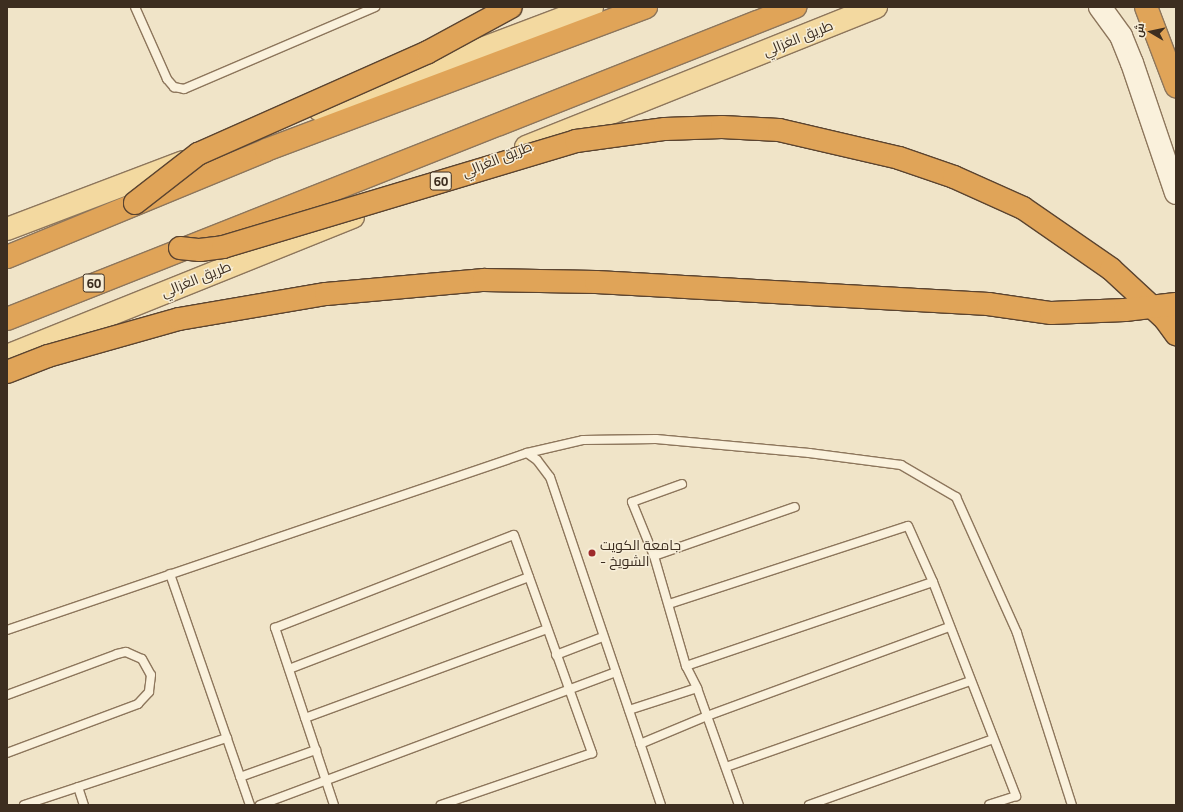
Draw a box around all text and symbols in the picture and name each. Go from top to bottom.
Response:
north arrow [1131,12,1171,52]
street label: طريق الغزالي [761,16,835,60]
text: ش [1128,22,1150,39]
street label: طريق الغزالي [460,137,534,181]
road number: 60 [429,170,453,192]
street label: طريق الغزالي [159,257,233,301]
road number: 60 [82,272,106,294]
place label: جامعة الكويت - الشويخ [600,537,681,570]
marker: جامعة الكويت - الشويخ [587,548,597,558]

